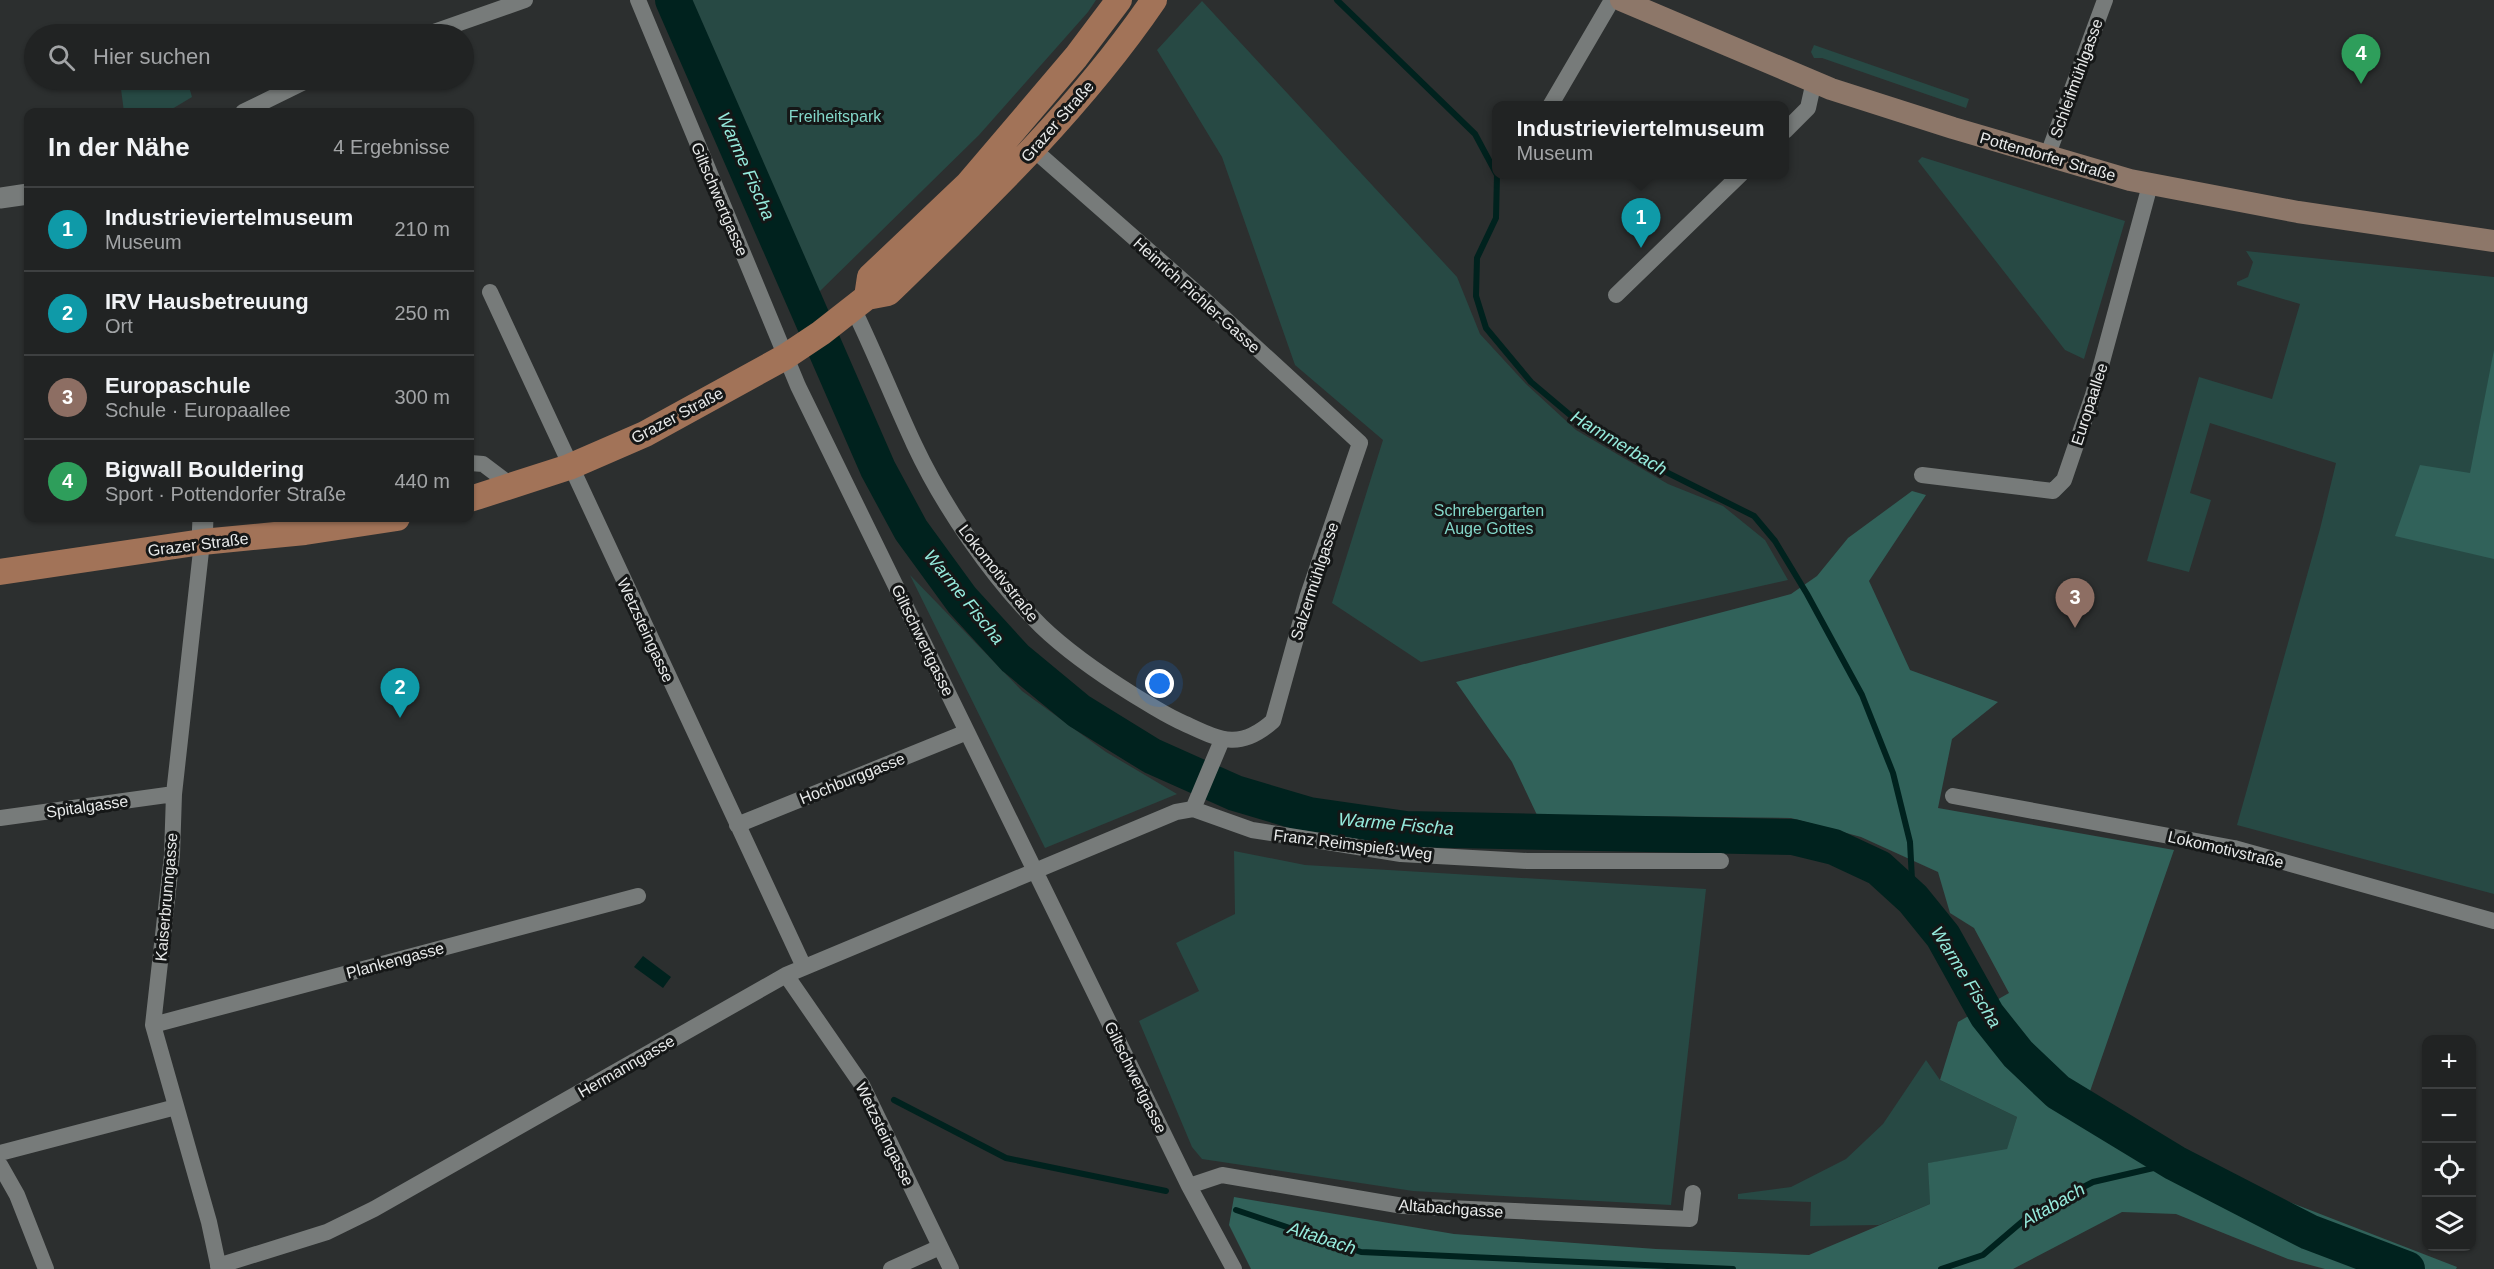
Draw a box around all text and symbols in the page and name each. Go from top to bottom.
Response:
street label: Schleifmühlgasse [2047,16,2106,140]
search box [24,24,474,90]
pin: 4 [2342,34,2380,84]
icon: search [45,41,78,74]
text: Hier suchen [93,44,210,69]
street label: Grazer Straße [1018,77,1097,165]
popup [1492,101,1789,179]
park label: Freiheitspark [789,108,882,125]
water label: Warme Fischa [713,109,779,223]
text: Industrieviertelmuseum [1516,116,1765,141]
street label: Pottendorfer Straße [1978,129,2118,184]
text: In der Nähe [48,132,190,162]
text: 4 Ergebnisse [333,136,450,158]
street label: Giltschwertgasse [688,140,751,259]
text: Museum [1516,142,1593,164]
pin: 1 [1622,198,1660,248]
text: Industrieviertelmuseum [105,205,353,230]
text: 1 [62,218,73,240]
text: 210 m [394,218,450,240]
text: Museum [105,231,182,253]
street label: Heinrich Pichler-Gasse [1130,234,1263,356]
text: IRV Hausbetreuung [105,289,309,314]
text: 2 [62,302,73,324]
text: 250 m [394,302,450,324]
text: Ort [105,315,133,337]
street label: Europaallee [2068,361,2111,447]
text: Europaschule [105,373,250,398]
street label: Grazer Straße [628,384,726,447]
text: 3 [62,386,73,408]
text: 300 m [394,386,450,408]
text: Schule · Europaallee [105,399,291,421]
water label: Hammerbach [1568,407,1670,479]
text: Bigwall Bouldering [105,457,304,482]
text: 4 [62,470,73,492]
text: 440 m [394,470,450,492]
text: Sport · Pottendorfer Straße [105,483,346,505]
park label: Schrebergarten Auge Gottes [1434,502,1544,537]
street label: Salzermühlgasse [1287,520,1342,642]
street label: Lokomotivstraße [956,521,1042,625]
street label: Grazer Straße [147,530,249,559]
water label: Warme Fischa [920,546,1008,648]
street label: Wetzsteingasse [614,576,677,685]
pin: 3 [2056,578,2094,628]
street label: Giltschwertgasse [888,582,957,699]
pin: 2 [380,668,420,718]
your location [1145,669,1174,698]
street label: Hochburggasse [797,750,907,807]
street label: Spitalgasse [45,792,129,821]
water label: Warme Fischa [1337,809,1455,839]
street label: Franz Reimspieß-Weg [1273,826,1433,863]
street label: Lokomotivstraße [2166,828,2286,871]
street label: Kaiserbrunngasse [152,832,181,962]
water label: Warme Fischa [1927,923,2005,1031]
street label: Plankengasse [344,939,446,982]
street label: Giltschwertgasse [1101,1019,1170,1136]
street label: Hermanngasse [575,1032,678,1101]
map controls [2422,1035,2476,1251]
button: + [2422,1035,2476,1089]
street label: Wetzsteingasse [852,1080,917,1189]
button: − [2422,1089,2476,1143]
button: locate [2422,1143,2476,1197]
water label: Altabach [2017,1179,2088,1232]
street label: Altabachgasse [1398,1196,1504,1221]
button: layers [2422,1197,2476,1251]
water label: Altabach [1285,1217,1358,1258]

